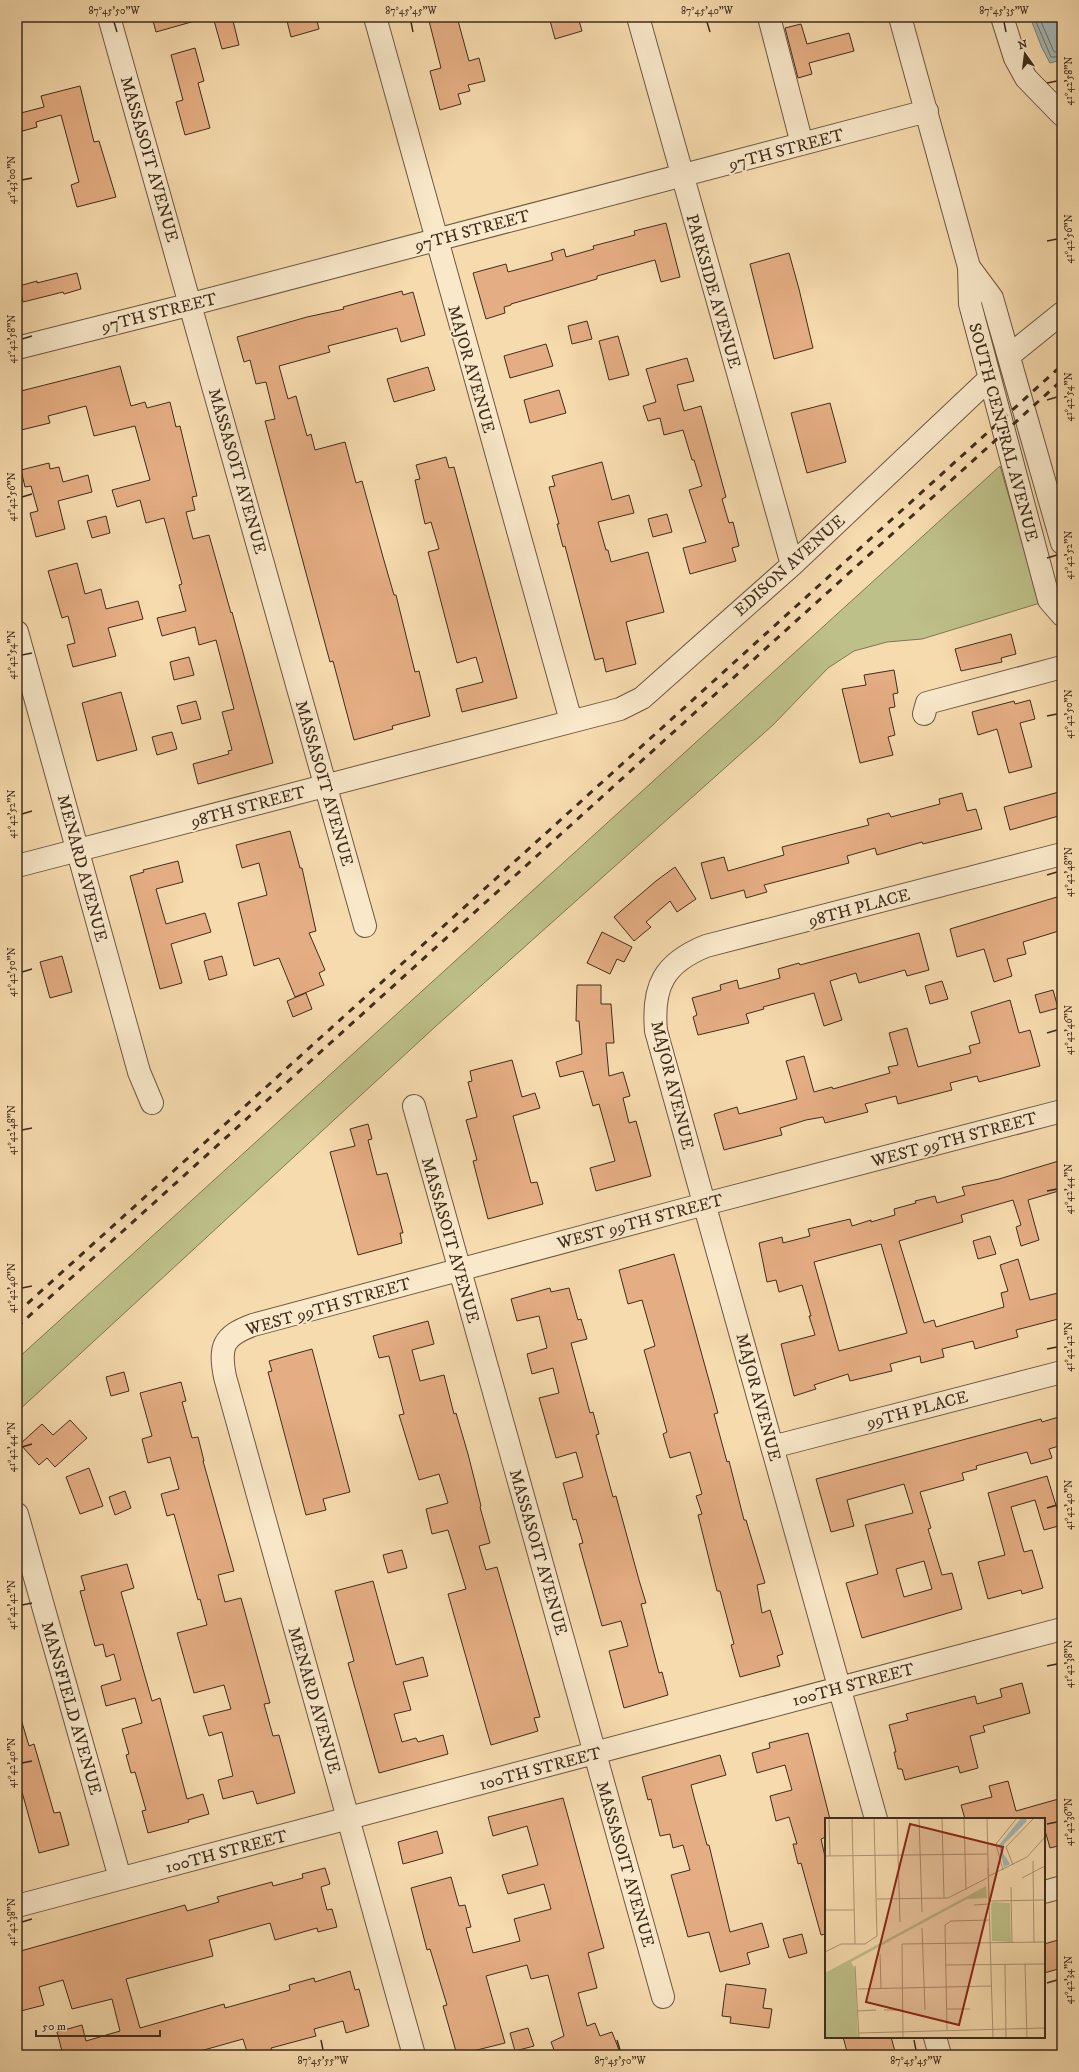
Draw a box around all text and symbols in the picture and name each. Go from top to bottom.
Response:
text: 87°45'50"W [88,5,140,17]
text: 87°45'45"W [385,5,438,17]
text: 87°45'40"W [681,5,734,17]
text: 87°45'35"W [979,5,1030,17]
north arrow [1005,34,1045,74]
text: N [1017,37,1029,53]
text: 41°42'58"N [1063,57,1075,105]
street label: MASSASOIT AVENUE [115,74,183,245]
street label: 97TH STREET [725,124,846,176]
text: 41°43'00"N [6,156,18,204]
street label: 97TH STREET [411,205,532,257]
street label: PARKSIDE AVENUE [680,211,746,371]
text: 41°42'56"N [1063,214,1075,264]
street label: 97TH STREET [98,288,219,338]
street label: MAJOR AVENUE [442,303,500,436]
text: 41°42'58"N [6,315,18,363]
street label: SOUTH CENTRAL AVENUE [963,321,1043,544]
text: 41°42'54"N [1063,372,1075,422]
street label: MASSASOIT AVENUE [203,386,271,557]
text: 41°42'56"N [6,472,18,522]
street label: EDISON AVENUE [729,510,850,621]
text: 41°42'52"N [1063,531,1075,579]
text: 41°42'54"N [6,630,18,680]
text: 41°42'50"N [1063,689,1075,739]
street label: MASSASOIT AVENUE [290,698,358,869]
street label: 98TH STREET [188,781,308,833]
text: 41°42'52"N [6,790,18,838]
street label: MENARD AVENUE [52,792,112,944]
text: 41°42'48"N [1063,847,1075,897]
street label: 98TH PLACE [805,884,912,932]
text: 41°42'50"N [6,947,18,997]
text: 41°42'46"N [1063,1005,1075,1055]
street label: MAJOR AVENUE [645,1019,699,1152]
text: 41°42'48"N [6,1105,18,1155]
street label: WEST 99TH STREET [868,1107,1040,1173]
street label: MASSASOIT AVENUE [416,1155,484,1326]
text: 41°42'44"N [1063,1164,1075,1214]
street label: WEST 99TH STREET [554,1189,726,1255]
text: 41°42'46"N [6,1263,18,1313]
street label: WEST 99TH STREET [242,1273,414,1341]
text: 41°42'42"N [1063,1322,1075,1372]
street label: MAJOR AVENUE [730,1331,786,1464]
street label: 99TH PLACE [863,1386,970,1434]
text: 41°42'44"N [6,1422,18,1472]
street label: MASSASOIT AVENUE [504,1467,572,1638]
text: 41°42'40"N [1063,1480,1075,1530]
text: 41°42'42"N [6,1580,18,1630]
street label: MANSFIELD AVENUE [36,1619,106,1798]
street label: MENARD AVENUE [283,1624,346,1776]
text: 41°42'38"N [1063,1640,1075,1688]
street label: 100TH STREET [790,1658,917,1712]
text: 41°42'40"N [6,1738,18,1788]
street label: 100TH STREET [477,1742,604,1796]
street label: MASSASOIT AVENUE [591,1779,659,1950]
text: 41°42'36"N [1063,1798,1075,1846]
inset map [825,1818,1045,2038]
street label: 100TH STREET [163,1825,290,1879]
text: 41°42'38"N [6,1898,18,1946]
text: 41°42'34"N [1063,1956,1075,2004]
scale bar [36,2012,160,2038]
text: 50 m [42,2019,66,2034]
text: 87°45'55"W [298,2055,349,2067]
text: 87°45'50"W [594,2055,646,2067]
text: 87°45'45"W [890,2055,943,2067]

